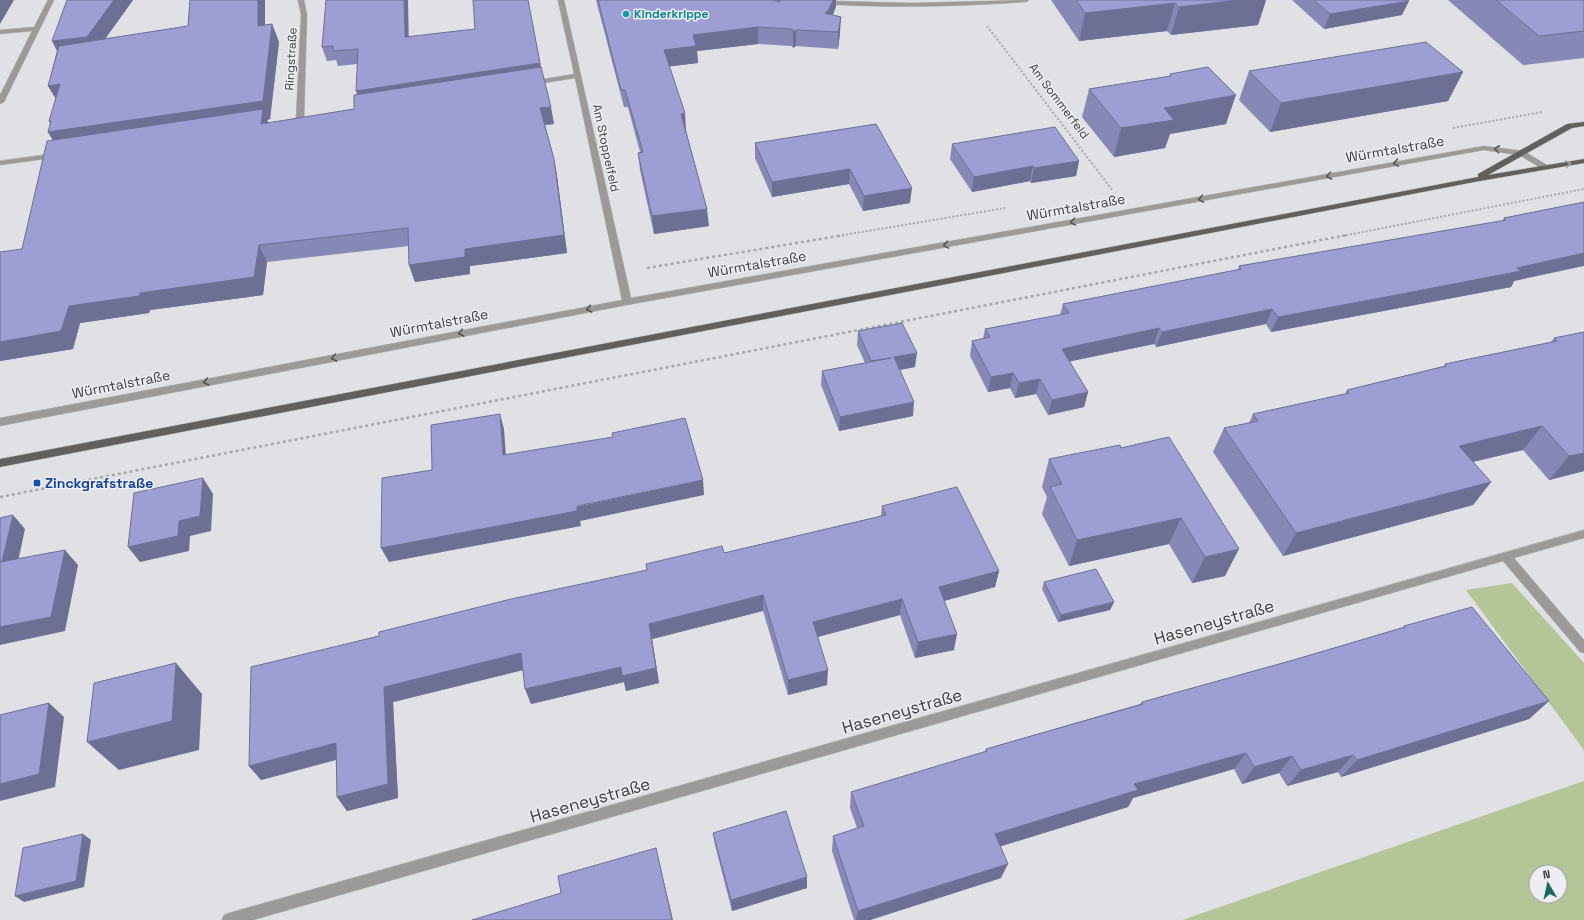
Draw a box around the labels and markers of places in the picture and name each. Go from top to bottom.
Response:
place label: Kinderkrippe [634,6,708,22]
marker: Kinderkrippe [621,9,631,19]
place label: Zinckgrafstraße [45,474,153,492]
marker: Zinckgrafstraße [32,478,42,488]

